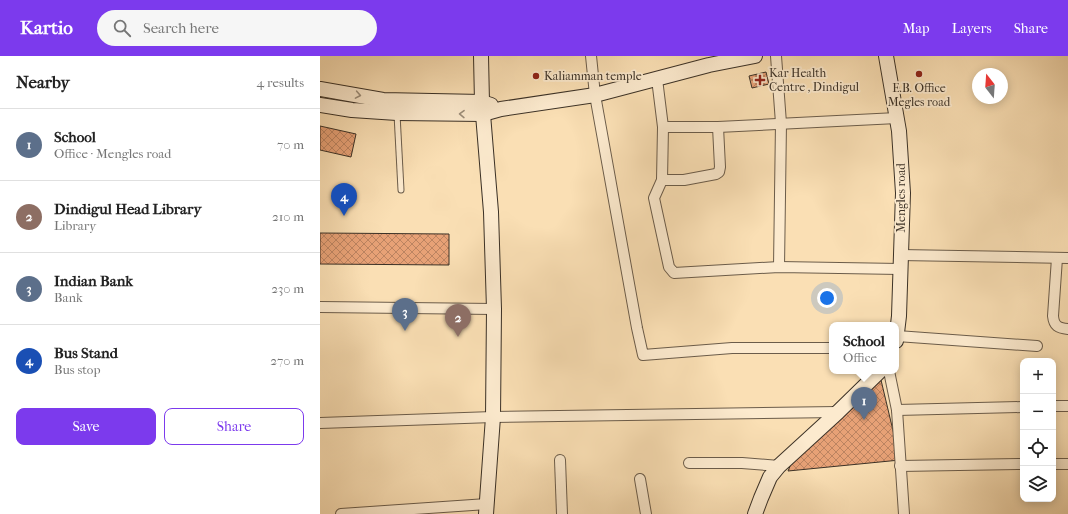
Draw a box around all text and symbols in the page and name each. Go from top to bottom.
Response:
search box [97,10,377,46]
text: Kartio [20,17,73,39]
icon: search [111,17,133,39]
text: Search here [143,19,219,37]
text: Map [903,20,930,37]
text: Layers [952,20,992,37]
text: Share [1014,20,1048,37]
place label: Kar Health Centre , Dindigul [769,66,860,94]
north arrow [972,68,1008,104]
place label: Kaliamman temple [544,69,642,83]
marker: E.B. Office Megles road [914,69,924,79]
marker: Kaliamman temple [531,71,541,81]
text: Nearby [16,72,70,92]
marker: Kar Health Centre , Dindigul [754,74,766,86]
text: 4 results [257,75,304,90]
place label: E.B. Office Megles road [888,81,951,109]
one-way arrow [355,91,362,99]
one-way arrow [459,110,465,118]
text: School [54,128,96,146]
text: 1 [27,137,31,152]
text: 70 m [277,137,304,152]
text: Office · Mengles road [54,146,171,161]
street label: Mengles road [894,163,908,233]
pin: 4 [331,183,357,216]
text: Dindigul Head Library [54,200,201,218]
text: 2 [26,209,32,224]
text: 210 m [272,209,304,224]
text: Library [54,218,96,233]
text: Indian Bank [54,272,133,290]
text: 3 [26,281,32,296]
text: 230 m [271,281,304,296]
your location [817,288,837,308]
text: Bank [54,290,83,305]
pin: 3 [392,298,418,331]
pin: 2 [445,304,471,337]
popup [829,322,899,374]
text: School [843,332,885,350]
text: Bus Stand [54,344,118,362]
text: Office [843,350,877,365]
text: 4 [25,353,33,368]
text: 270 m [270,353,304,368]
map controls [1020,358,1056,502]
button: + [1020,358,1056,394]
text: Bus stop [54,362,100,377]
pin: 1 [851,387,877,420]
button: − [1020,394,1056,430]
button: Save [16,408,156,445]
button: Share [164,408,304,445]
button: locate [1020,430,1056,466]
button: layers [1020,466,1056,502]

